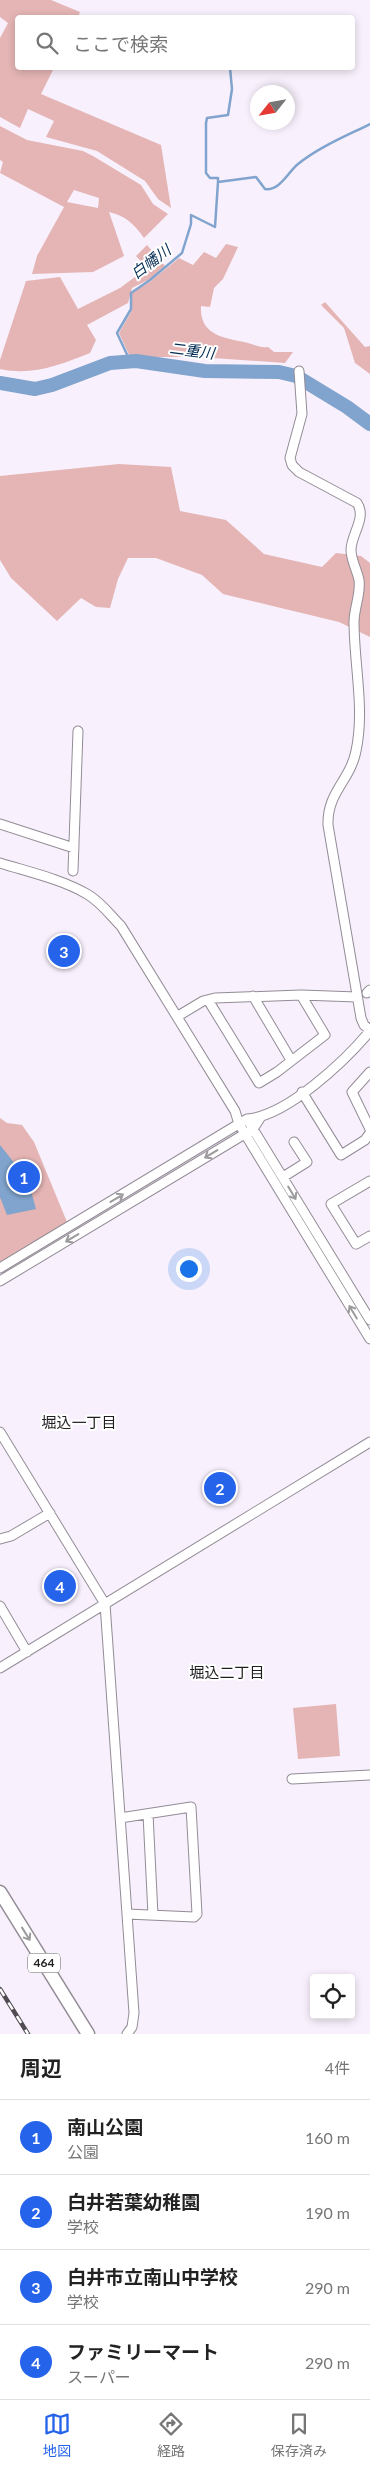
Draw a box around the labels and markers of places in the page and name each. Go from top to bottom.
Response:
pin: 3 [48,932,80,970]
pin: 1 [8,1158,40,1196]
pin: 2 [204,1469,236,1507]
pin: 4 [44,1567,76,1605]

